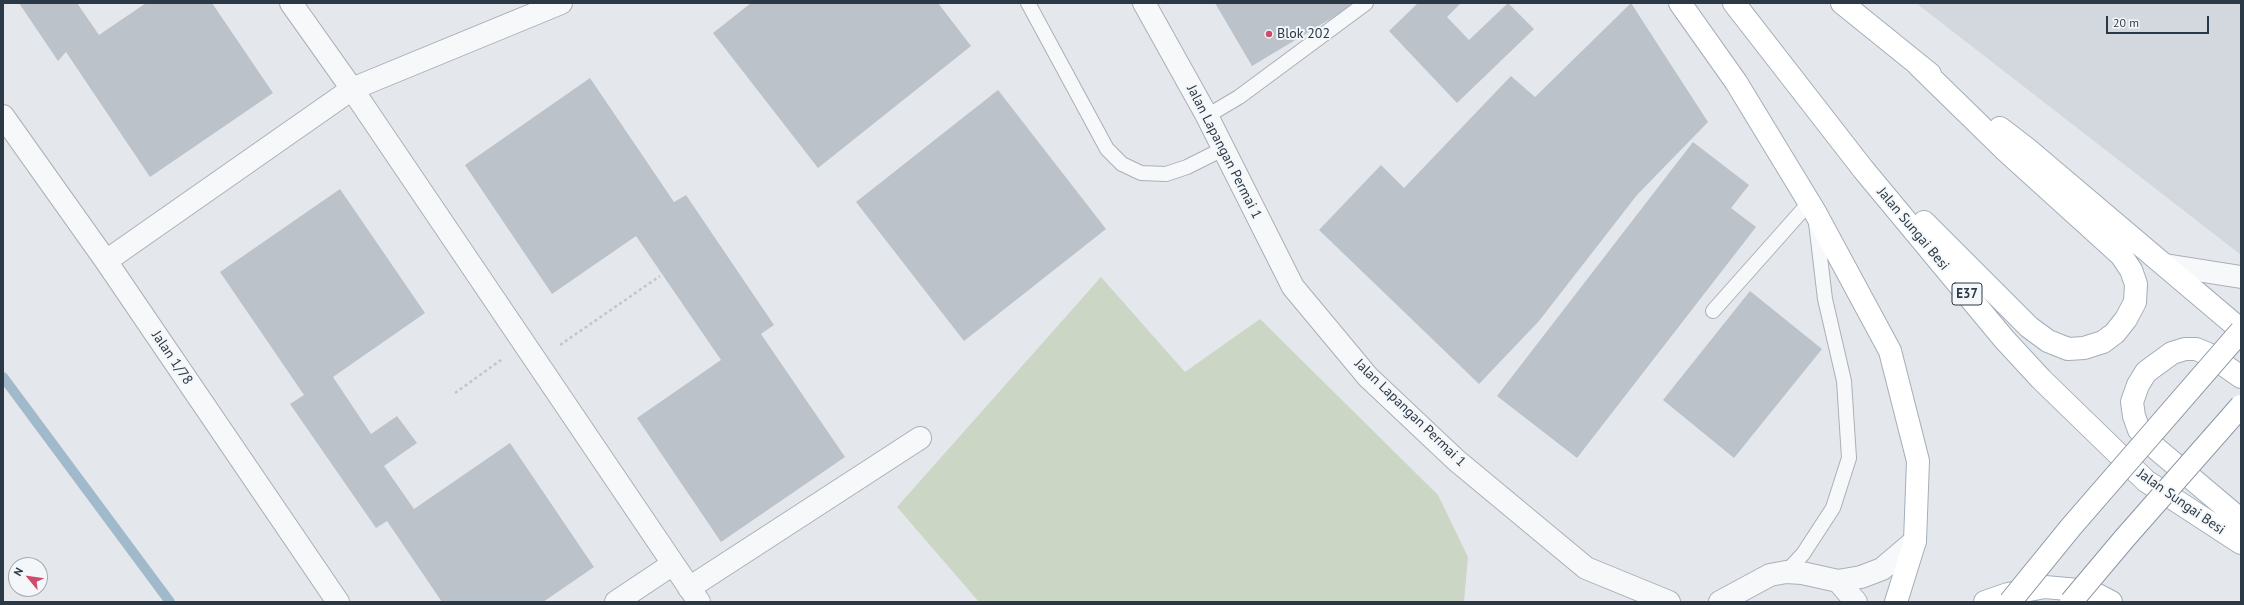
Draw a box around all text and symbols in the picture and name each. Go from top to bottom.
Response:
scale bar [2108,8,2211,34]
text: 20 m [2113,15,2139,30]
place label: Blok 202 [1277,26,1330,42]
marker: Blok 202 [1264,29,1274,39]
street label: Jalan Lapangan Permai 1 [1183,82,1265,222]
street label: Jalan Sungai Besi [1873,184,1953,274]
road number: E37 [1952,283,1982,305]
street label: Jalan 1/78 [148,328,196,388]
street label: Jalan Lapangan Permai 1 [1351,356,1469,470]
street label: Jalan Sungai Besi [2134,466,2228,538]
north arrow [8,557,48,597]
text: N [10,565,26,578]

